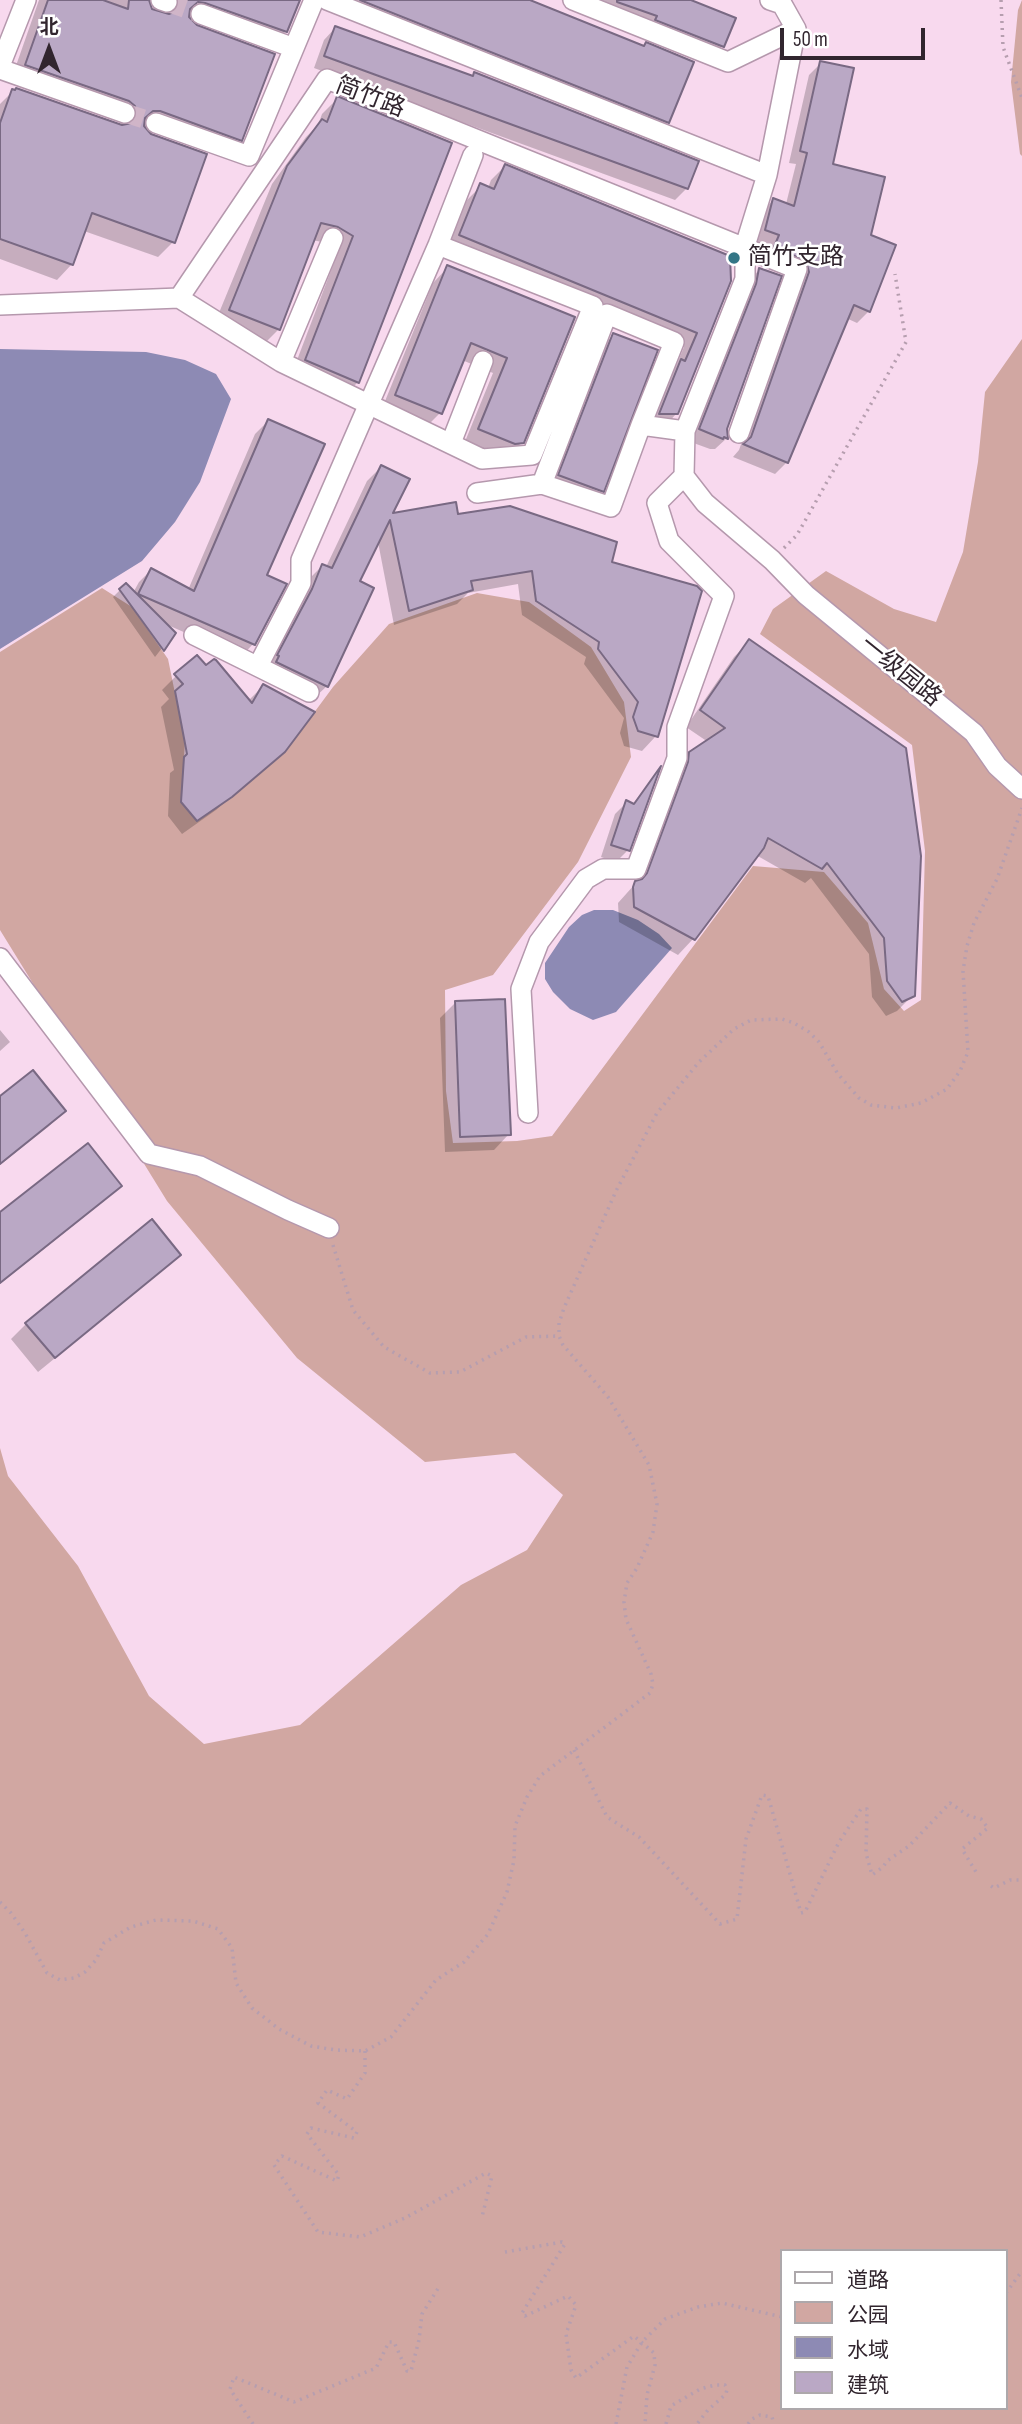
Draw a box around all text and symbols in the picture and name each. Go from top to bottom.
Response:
north arrow [14,14,84,84]
scale bar [784,14,929,58]
text: 北 [39,16,59,39]
text: 50 m [793,27,828,52]
street label: 简竹路 [331,72,409,124]
place label: 简竹支路 [748,244,844,272]
marker: 简竹支路 [726,250,742,266]
street label: 一级园路 [854,631,946,713]
legend [780,2249,1008,2410]
text: 道路 [847,2268,889,2293]
text: 公园 [847,2303,889,2328]
text: 水域 [847,2338,889,2363]
text: 建筑 [847,2373,889,2398]

